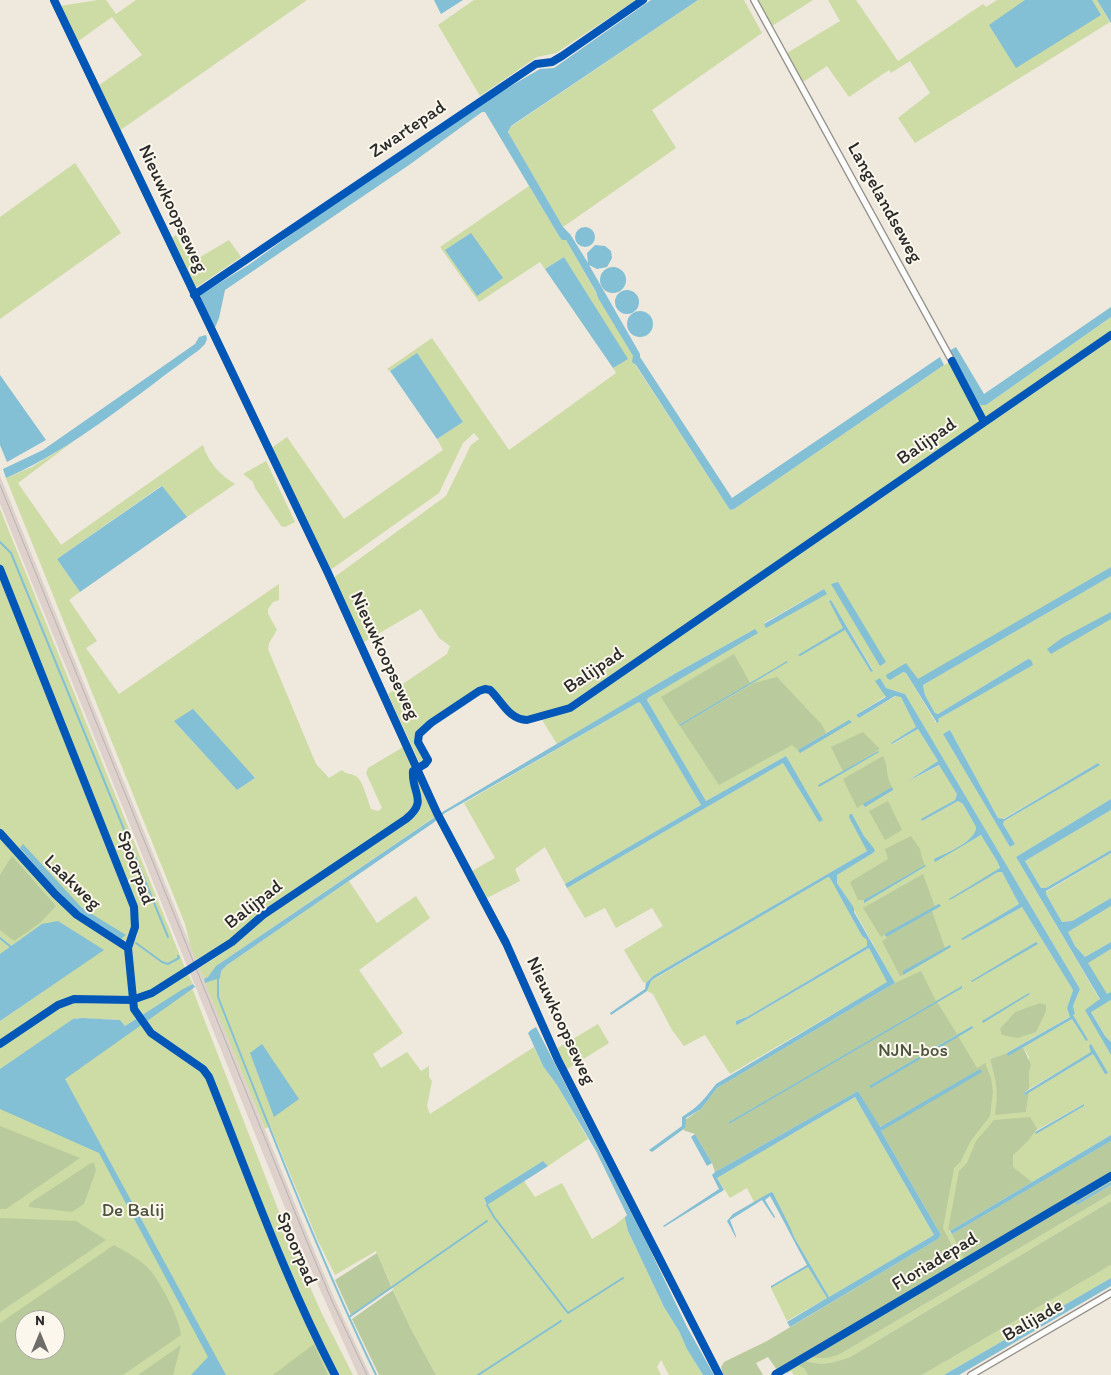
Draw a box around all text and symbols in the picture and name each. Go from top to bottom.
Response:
street label: Zwartepad [366,96,450,164]
street label: Langelandseweg [841,139,927,267]
street label: Nieuwkoopseweg [132,141,212,277]
street label: Balijpad [893,413,961,471]
street label: Nieuwkoopseweg [344,588,424,724]
street label: Balijpad [560,643,628,699]
street label: Spoorpad [111,828,159,908]
street label: Laakweg [39,850,105,916]
street label: Balijpad [220,875,288,935]
street label: Nieuwkoopseweg [520,953,600,1089]
park label: NJN-bos [878,1040,948,1062]
park label: De Balij [101,1200,165,1222]
street label: Spoorpad [270,1209,322,1289]
street label: Floriadepad [888,1228,982,1296]
street label: Balijade [999,1295,1067,1347]
north arrow [15,1310,65,1360]
text: N [35,1312,45,1329]

